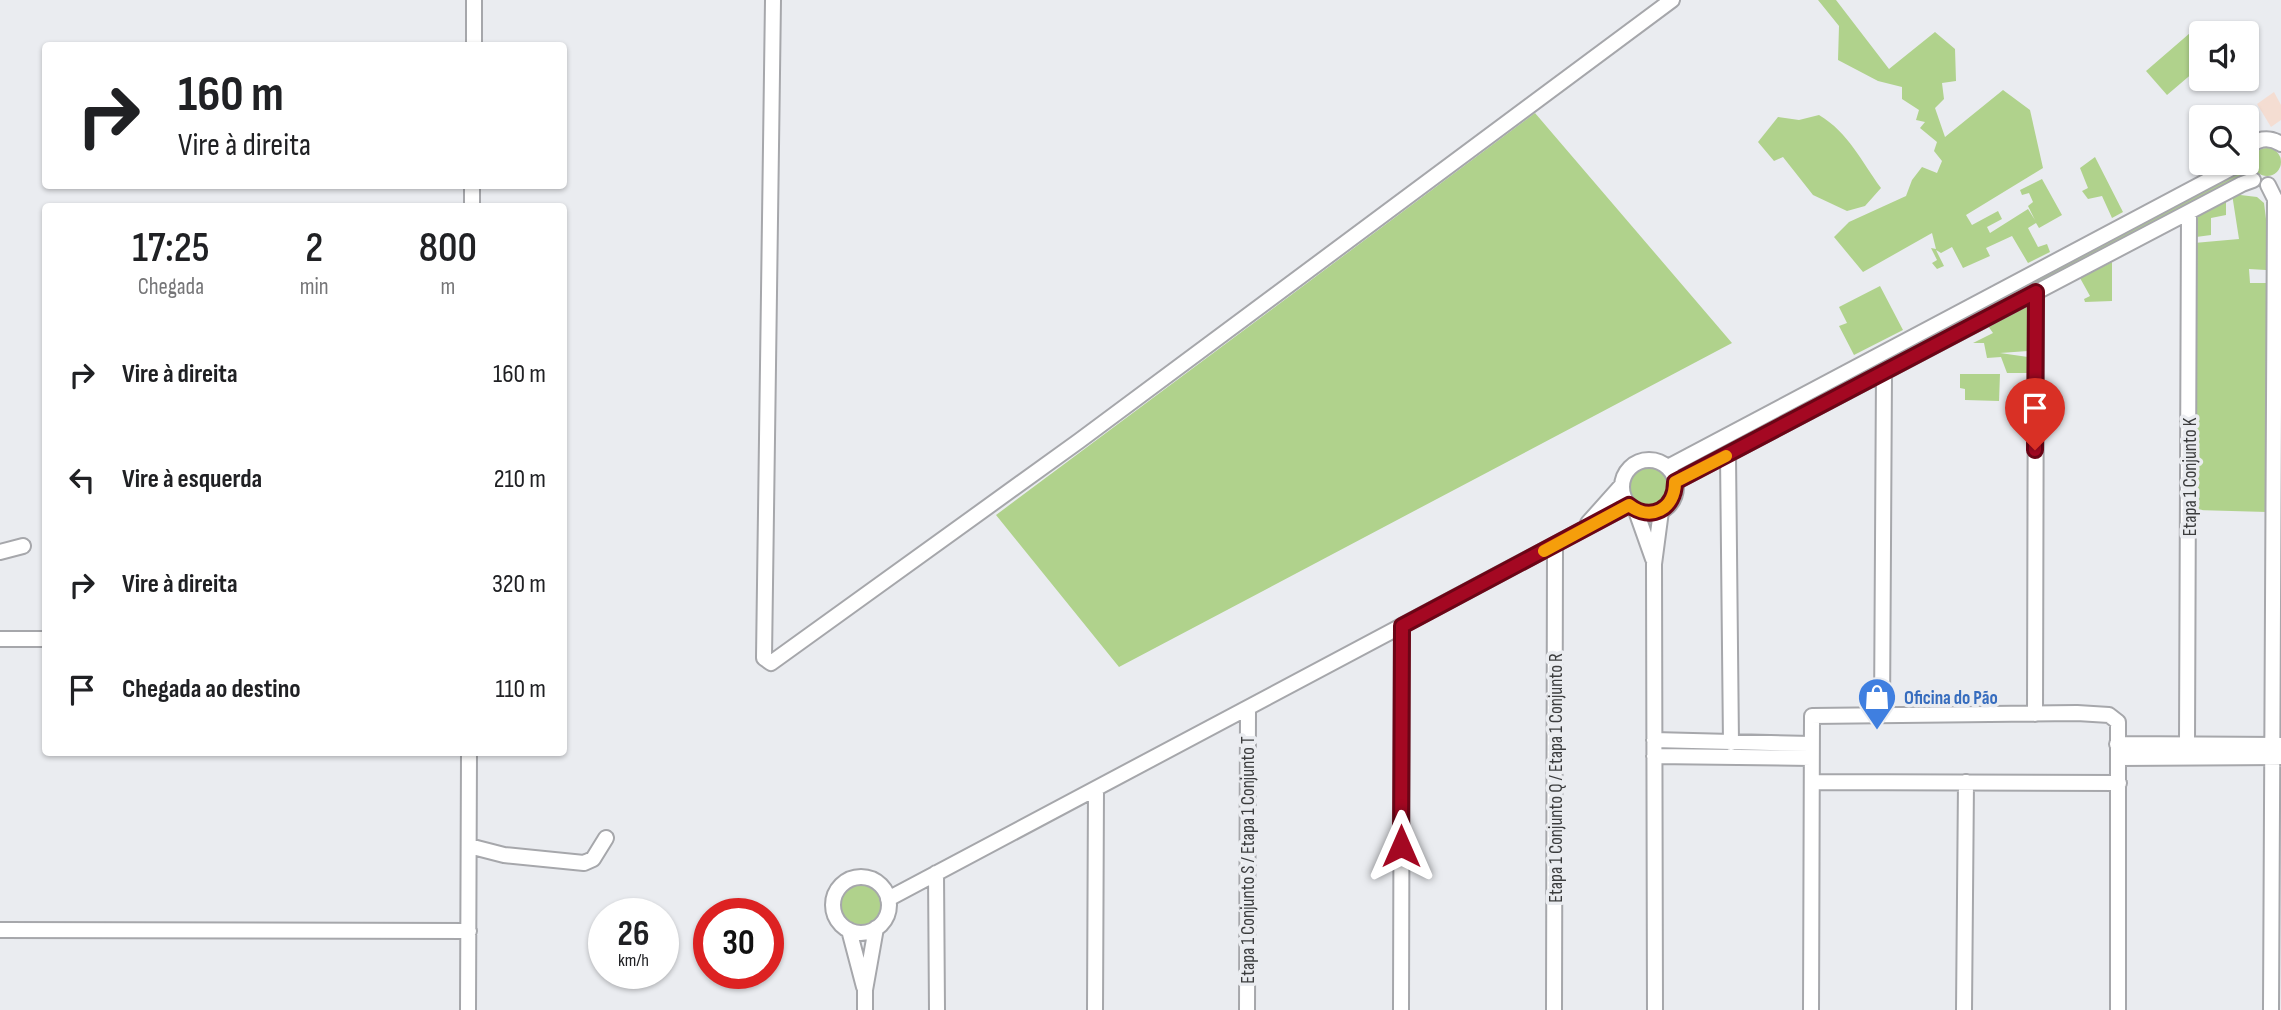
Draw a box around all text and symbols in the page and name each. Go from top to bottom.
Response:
map controls [2189,21,2259,175]
button: sound [2189,21,2259,91]
text: 160 m [178,66,284,125]
icon: right [63,70,154,161]
button: search [2189,105,2259,175]
text: Vire à direita [178,126,311,165]
text: 17:25 [132,223,210,274]
text: 2 [305,223,323,274]
text: 800 [419,223,477,274]
text: Chegada [138,273,204,301]
text: min [300,273,329,301]
text: m [440,273,455,301]
icon: right [63,356,101,394]
text: Vire à direita [122,359,238,390]
text: 160 m [493,359,546,390]
pin [2005,378,2065,450]
icon: arrive [2016,389,2054,427]
street label: Etapa 1 Conjunto K [2179,417,2202,536]
icon: left [63,461,101,499]
text: Vire à esquerda [122,464,262,495]
text: 210 m [494,464,546,495]
icon: right [63,566,101,604]
text: Vire à direita [122,569,238,600]
text: 320 m [492,569,546,600]
street label: Etapa 1 Conjunto Q / Etapa 1 Conjunto R [1545,653,1568,903]
icon: arrive [63,671,101,709]
text: Chegada ao destino [122,674,301,705]
text: 110 m [495,674,546,705]
shop icon: Oficina do Pão [1856,676,1898,731]
place label: Oficina do Pão [1904,687,1998,710]
street label: Etapa 1 Conjunto S / Etapa 1 Conjunto T [1237,736,1260,984]
position arrow [1364,809,1438,883]
speed limit sign: 30 [693,898,784,989]
text: 26 [618,913,649,956]
text: km/h [618,950,649,971]

